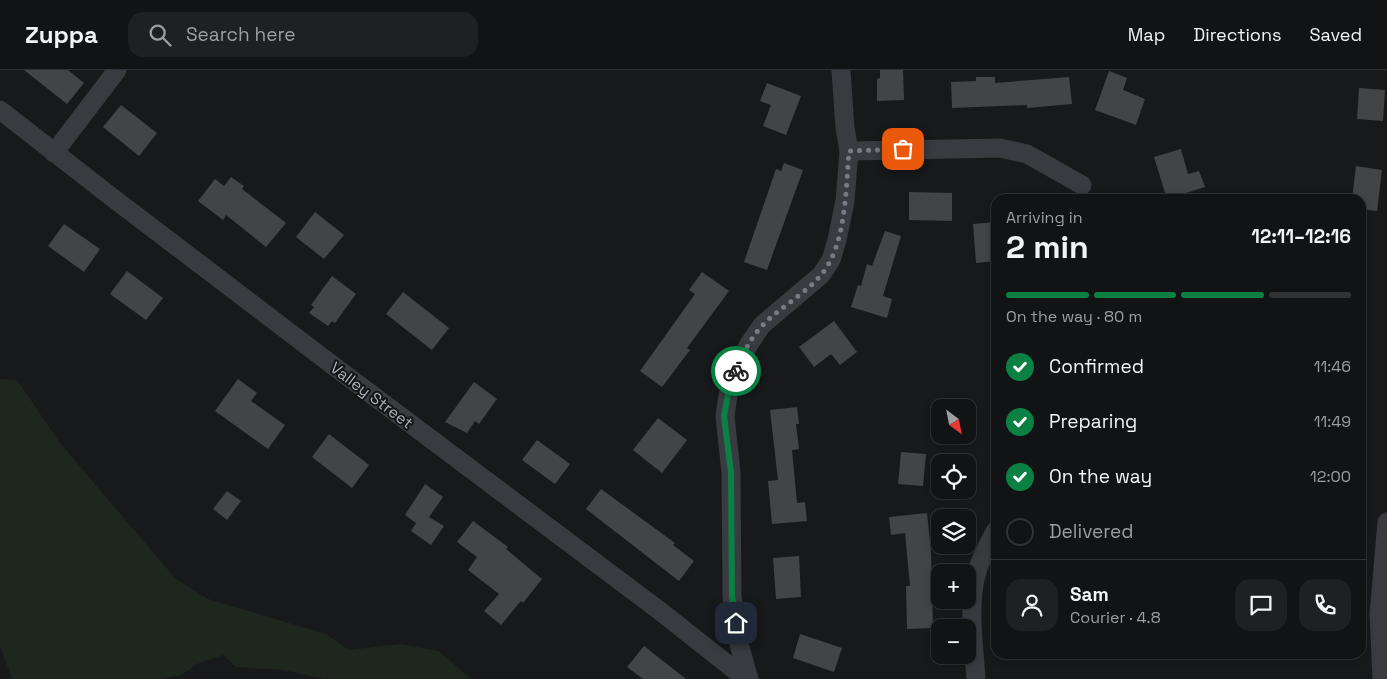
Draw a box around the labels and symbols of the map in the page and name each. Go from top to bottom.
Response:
pin [882,128,924,170]
courier [711,346,761,396]
street label: Valley Street [326,357,417,433]
north arrow [931,399,976,444]
pin [715,602,757,644]

